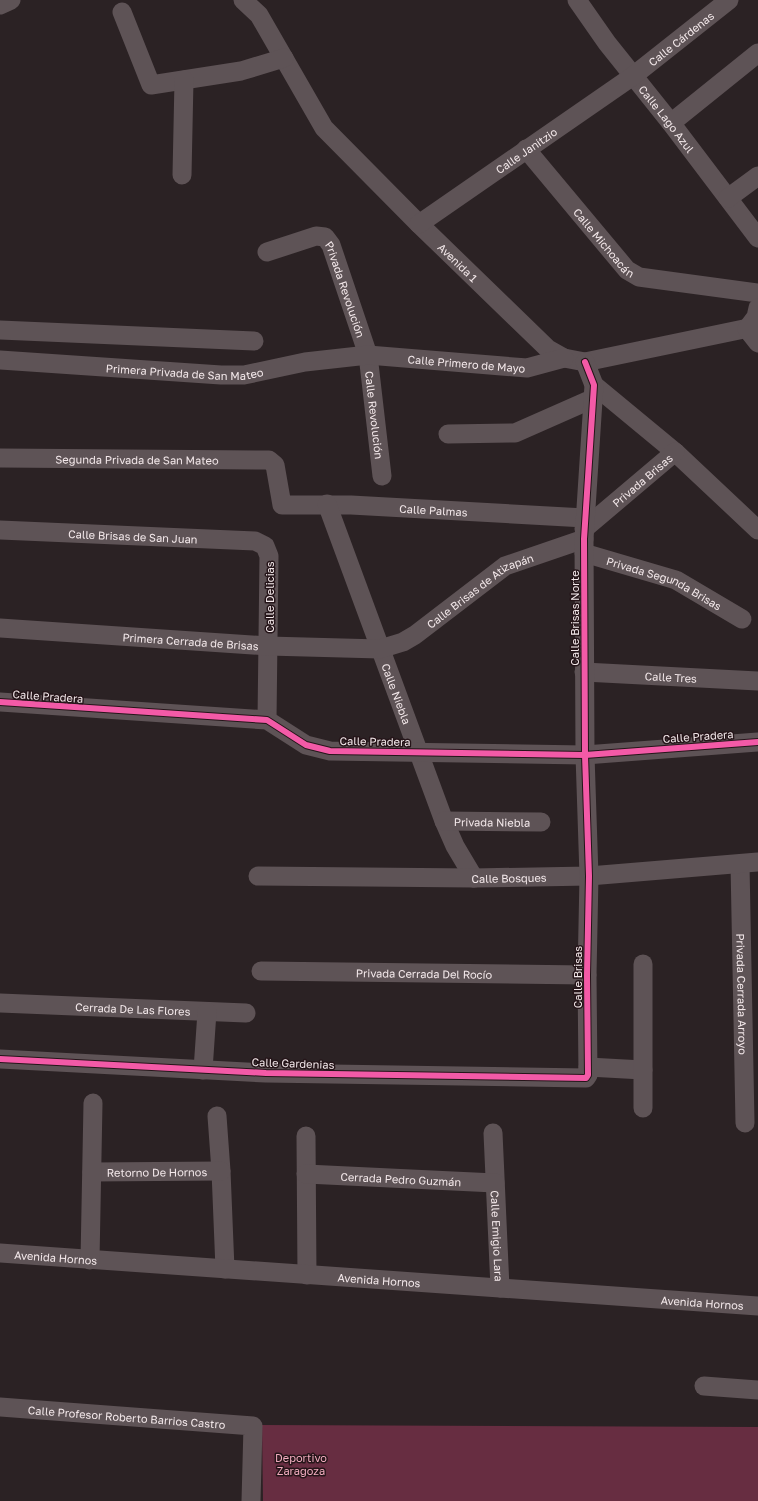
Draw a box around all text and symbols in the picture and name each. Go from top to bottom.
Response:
street label: Calle Cárdenas [645,8,716,68]
street label: Calle Lago Azul [637,82,698,155]
street label: Calle Janitzio [493,124,559,176]
street label: Calle Michoacán [571,205,637,280]
street label: Privada Revolución [323,238,368,339]
street label: Avenida 1 [436,240,481,284]
street label: Calle Primero de Mayo [407,352,526,374]
street label: Primera Privada de San Mateo [105,361,265,382]
street label: Calle Revolución [363,370,386,460]
street label: Privada Brisas [609,451,675,509]
street label: Segunda Privada de San Mateo [55,452,219,466]
street label: Calle Palmas [399,501,468,518]
street label: Calle Brisas de San Juan [68,526,198,545]
street label: Calle Brisas de Atizapán [424,550,535,630]
street label: Privada Segunda Brisas [605,553,724,612]
street label: Calle Delicias [263,561,276,633]
street label: Calle Brisas Norte [568,570,581,666]
street label: Primera Cerrada de Brisas [122,630,259,652]
street label: Calle Niebla [380,661,414,726]
street label: Calle Tres [645,669,697,684]
street label: Calle Pradera [12,687,84,705]
street label: Calle Pradera [662,727,734,745]
street label: Calle Pradera [339,734,411,748]
street label: Privada Niebla [454,815,530,828]
street label: Calle Bosques [471,870,547,885]
street label: Privada Cerrada Arroyo [735,933,750,1055]
street label: Calle Brisas [571,946,584,1008]
street label: Privada Cerrada Del Rocío [356,966,493,980]
street label: Cerrada De Las Flores [75,1000,191,1017]
street label: Calle Gardenias [251,1055,335,1071]
street label: Retorno De Hornos [107,1165,207,1178]
street label: Cerrada Pedro Guzmán [340,1169,462,1188]
street label: Calle Emigio Lara [489,1190,506,1282]
street label: Avenida Hornos [14,1248,98,1266]
street label: Avenida Hornos [337,1270,421,1289]
street label: Avenida Hornos [660,1293,744,1311]
street label: Calle Profesor Roberto Barrios Castro [27,1403,226,1430]
park label: Deportivo Zaragoza [275,1451,327,1477]

